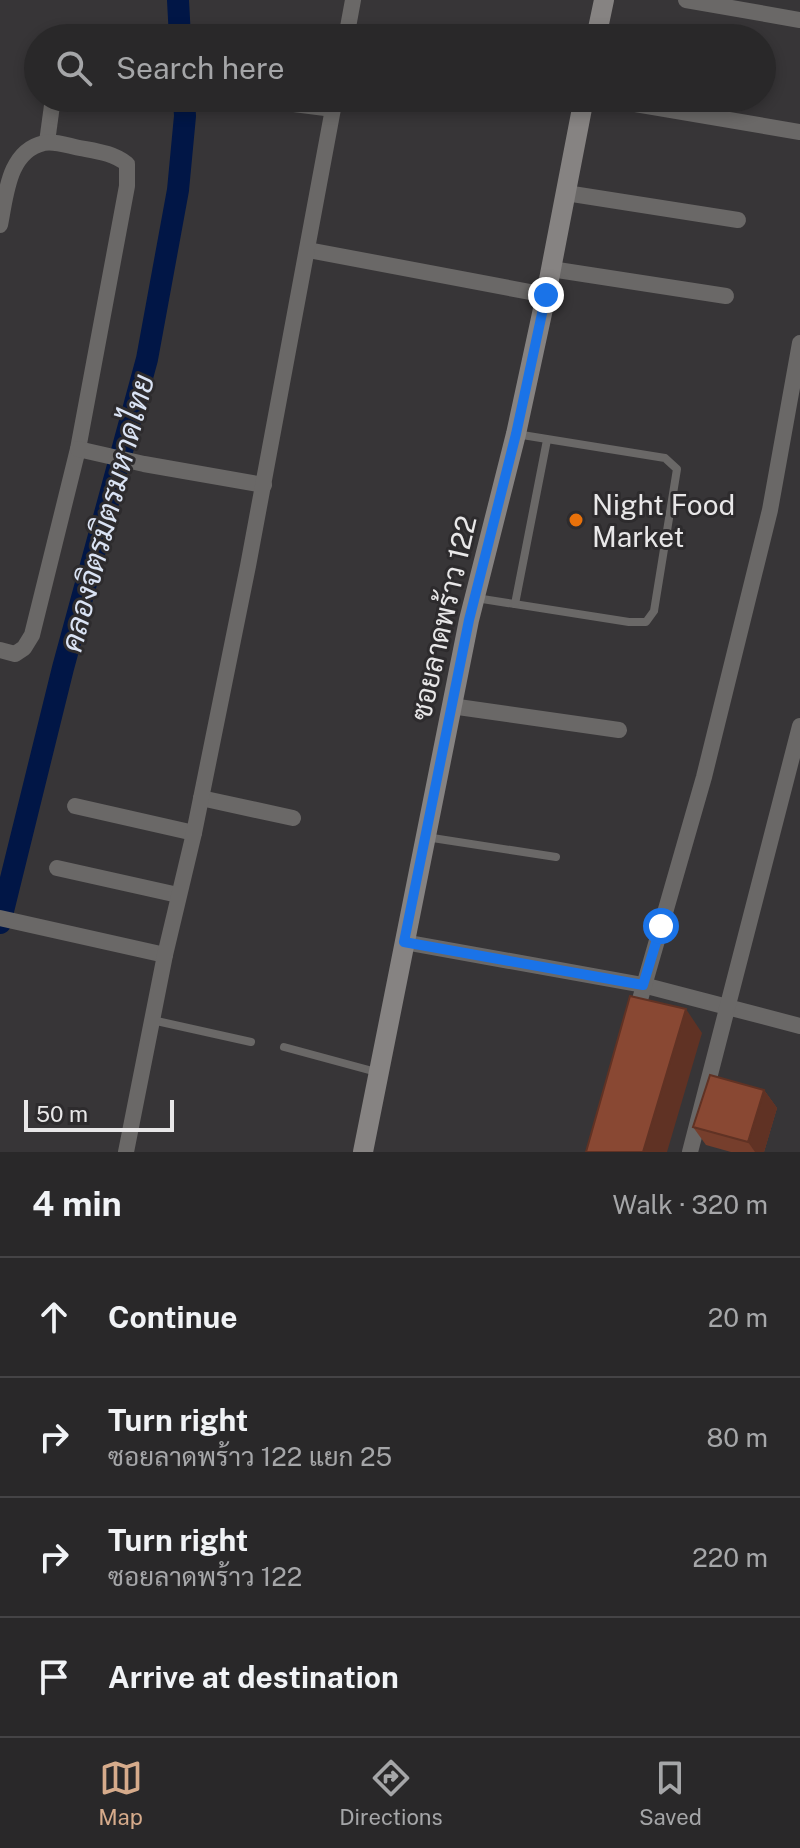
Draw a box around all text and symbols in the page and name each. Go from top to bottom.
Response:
search box [24,24,776,112]
icon: search [52,46,96,90]
text: Search here [116,50,284,86]
route end [528,277,564,313]
water label: คลองจิตรมิตรมหาดไทย [52,370,161,656]
place label: Night Food Market [592,488,735,553]
marker: Night Food Market [567,511,585,529]
street label: ซอยลาดพร้าว 122 [402,512,483,724]
route start [643,908,679,944]
scale bar [24,1096,174,1132]
text: 50 m [36,1101,88,1127]
text: 4 min [32,1184,122,1224]
text: Walk · 320 m [613,1189,768,1220]
icon: ahead [32,1295,76,1339]
text: Continue [108,1299,238,1335]
text: 20 m [708,1302,768,1333]
text: Turn right [108,1402,248,1438]
icon: right [32,1415,76,1459]
text: 80 m [707,1422,768,1453]
text: ซอยลาดพร้าว 122 แยก 25 [108,1441,392,1472]
text: Turn right [108,1522,248,1558]
icon: right [32,1535,76,1579]
text: 220 m [692,1542,768,1573]
text: ซอยลาดพร้าว 122 [108,1561,302,1592]
icon: arrive [32,1655,76,1699]
text: Arrive at destination [108,1659,399,1695]
tab: Map [98,1756,143,1830]
tab: Directions [339,1756,443,1830]
tab: Saved [639,1756,702,1830]

